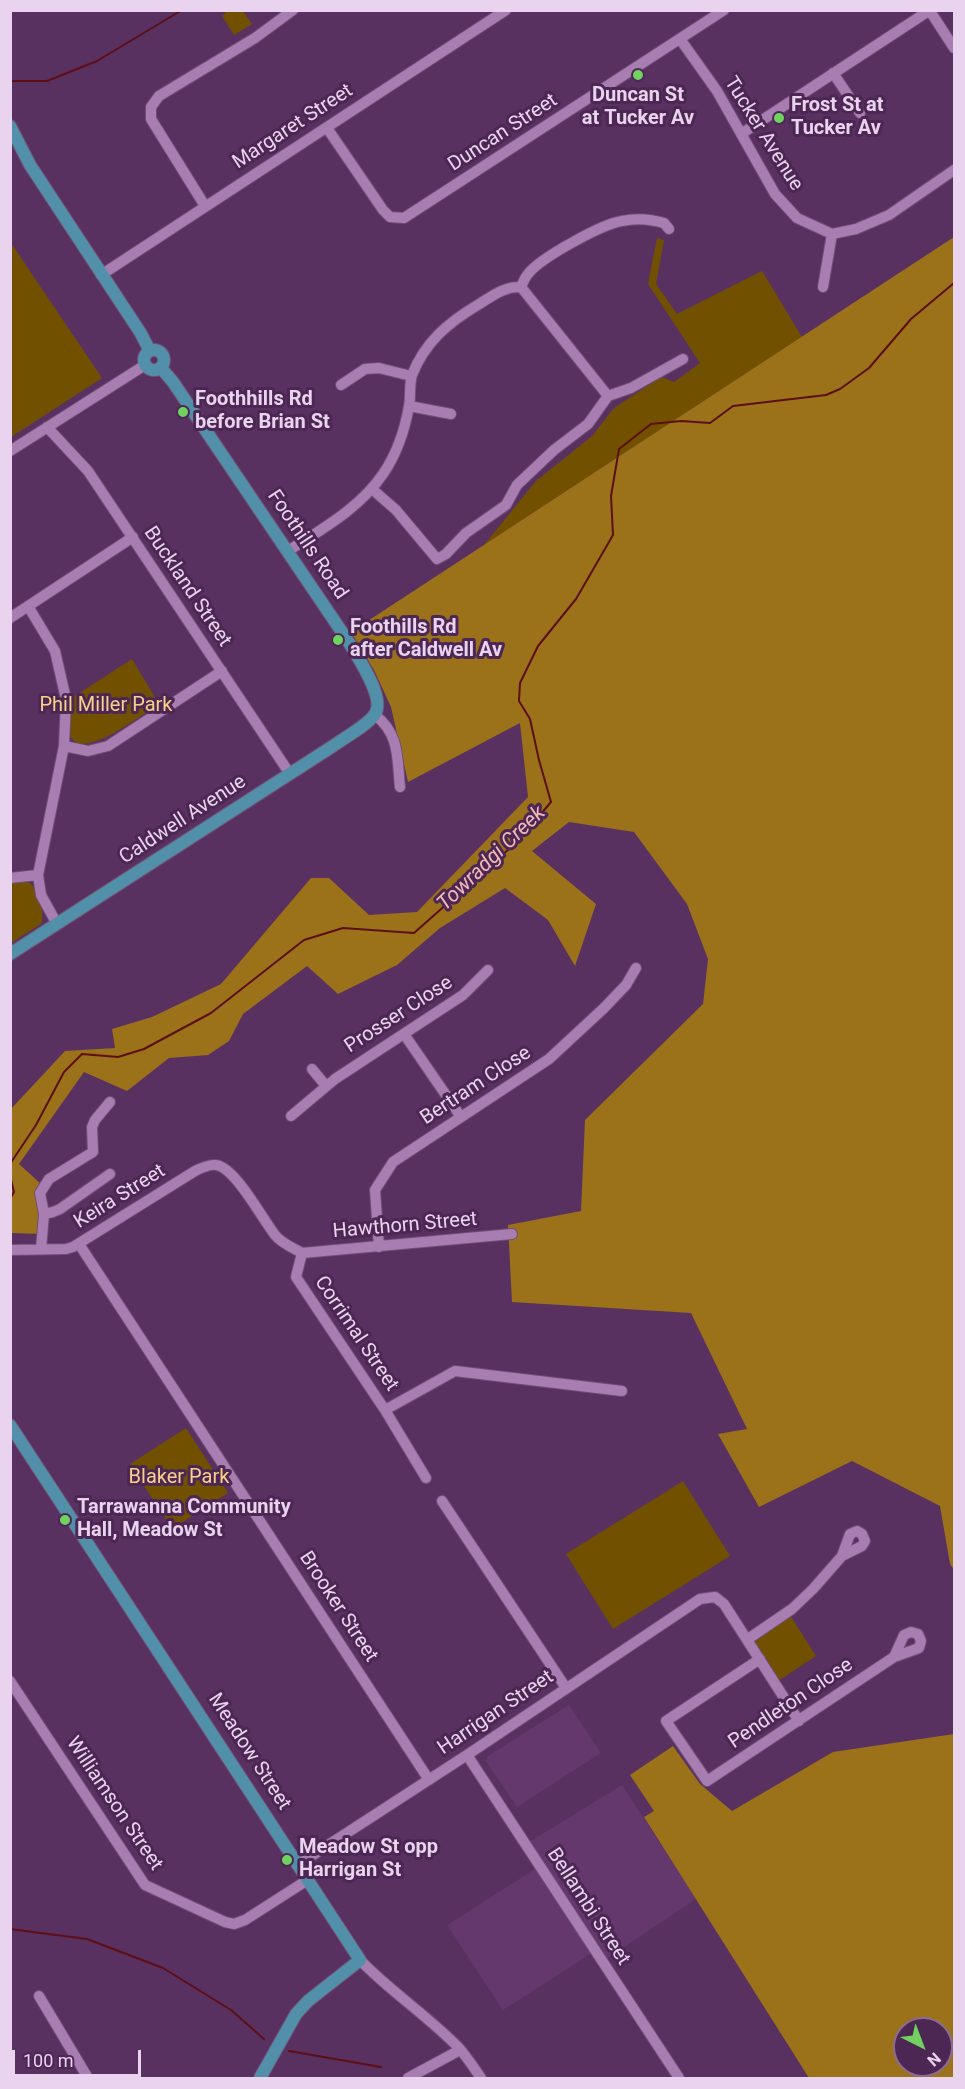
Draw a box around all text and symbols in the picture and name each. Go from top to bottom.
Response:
marker: Duncan St at Tucker Av [631,68,645,82]
street label: Tucker Avenue [718,72,808,196]
street label: Margaret Street [228,79,358,175]
place label: Duncan St at Tucker Av [582,84,694,131]
street label: Duncan Street [444,89,562,177]
place label: Frost St at Tucker Av [791,94,884,141]
marker: Frost St at Tucker Av [772,111,786,125]
place label: Foothhills Rd before Brian St [195,388,330,435]
marker: Foothhills Rd before Brian St [176,405,190,419]
street label: Foothills Road [262,486,352,604]
street label: Buckland Street [138,522,236,652]
place label: Foothills Rd after Caldwell Av [350,616,502,663]
marker: Foothills Rd after Caldwell Av [331,633,345,647]
park label: Phil Miller Park [39,694,173,718]
street label: Caldwell Avenue [115,770,251,870]
water label: Towradgi Creek [433,801,551,917]
street label: Prosser Close [341,971,457,1059]
street label: Bertram Close [416,1041,536,1131]
street label: Keira Street [70,1160,170,1234]
street label: Hawthorn Street [332,1208,478,1244]
street label: Corrimal Street [309,1272,403,1396]
park label: Blaker Park [129,1466,229,1490]
place label: Tarrawanna Community Hall, Meadow St [77,1496,291,1543]
marker: Tarrawanna Community Hall, Meadow St [58,1513,72,1527]
street label: Brooker Street [293,1547,383,1667]
street label: Pendleton Close [724,1654,858,1754]
street label: Harrigan Street [434,1665,558,1761]
street label: Meadow Street [202,1689,296,1815]
street label: Williamson Street [60,1733,168,1875]
place label: Meadow St opp Harrigan St [299,1836,438,1883]
street label: Bellambi Street [541,1844,635,1970]
marker: Meadow St opp Harrigan St [280,1853,294,1867]
north arrow [893,2017,953,2077]
scale bar [15,2038,144,2076]
text: N [923,2048,945,2070]
text: 100 m [23,2050,74,2071]

